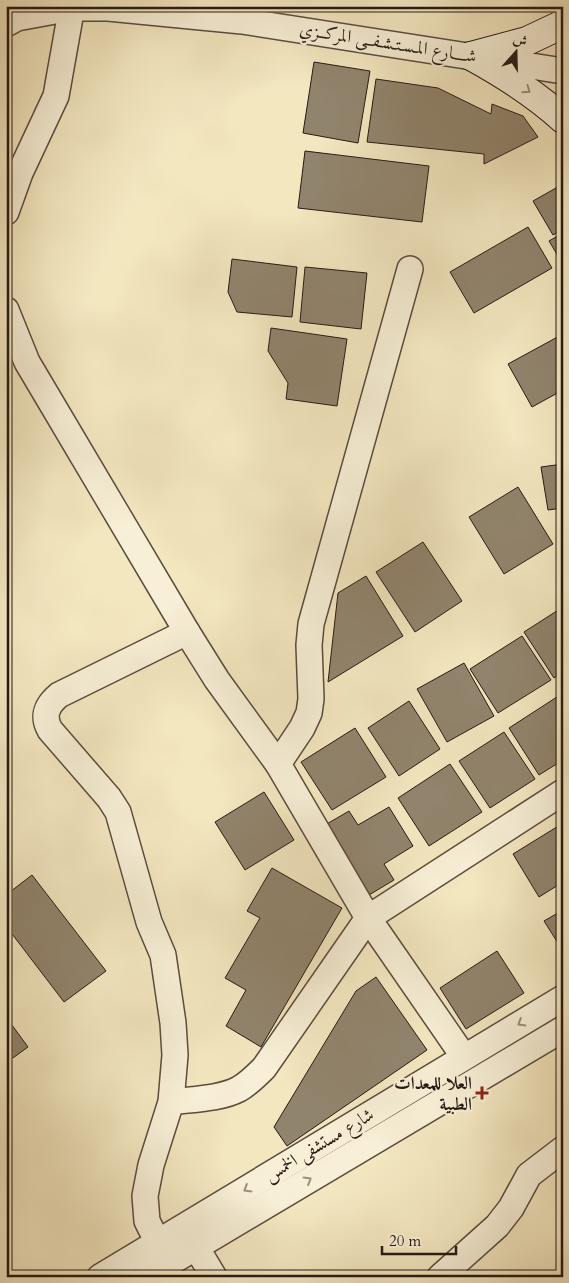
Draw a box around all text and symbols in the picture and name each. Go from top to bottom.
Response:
street label: شــــارع المـسـتـشـفــى المركــزي [297,17,478,71]
north arrow [492,28,542,78]
text: ش [510,29,530,52]
one-way arrow [521,84,531,93]
one-way arrow [517,1016,526,1026]
place label: العلا للمعدات الطبية [394,1071,472,1117]
marker: العلا للمعدات الطبية [476,1087,488,1099]
street label: شارع مستشفى الخمس [259,1102,380,1189]
one-way arrow [303,1177,312,1187]
one-way arrow [244,1182,253,1192]
scale bar [382,1223,455,1255]
text: 20 m [389,1231,421,1251]

